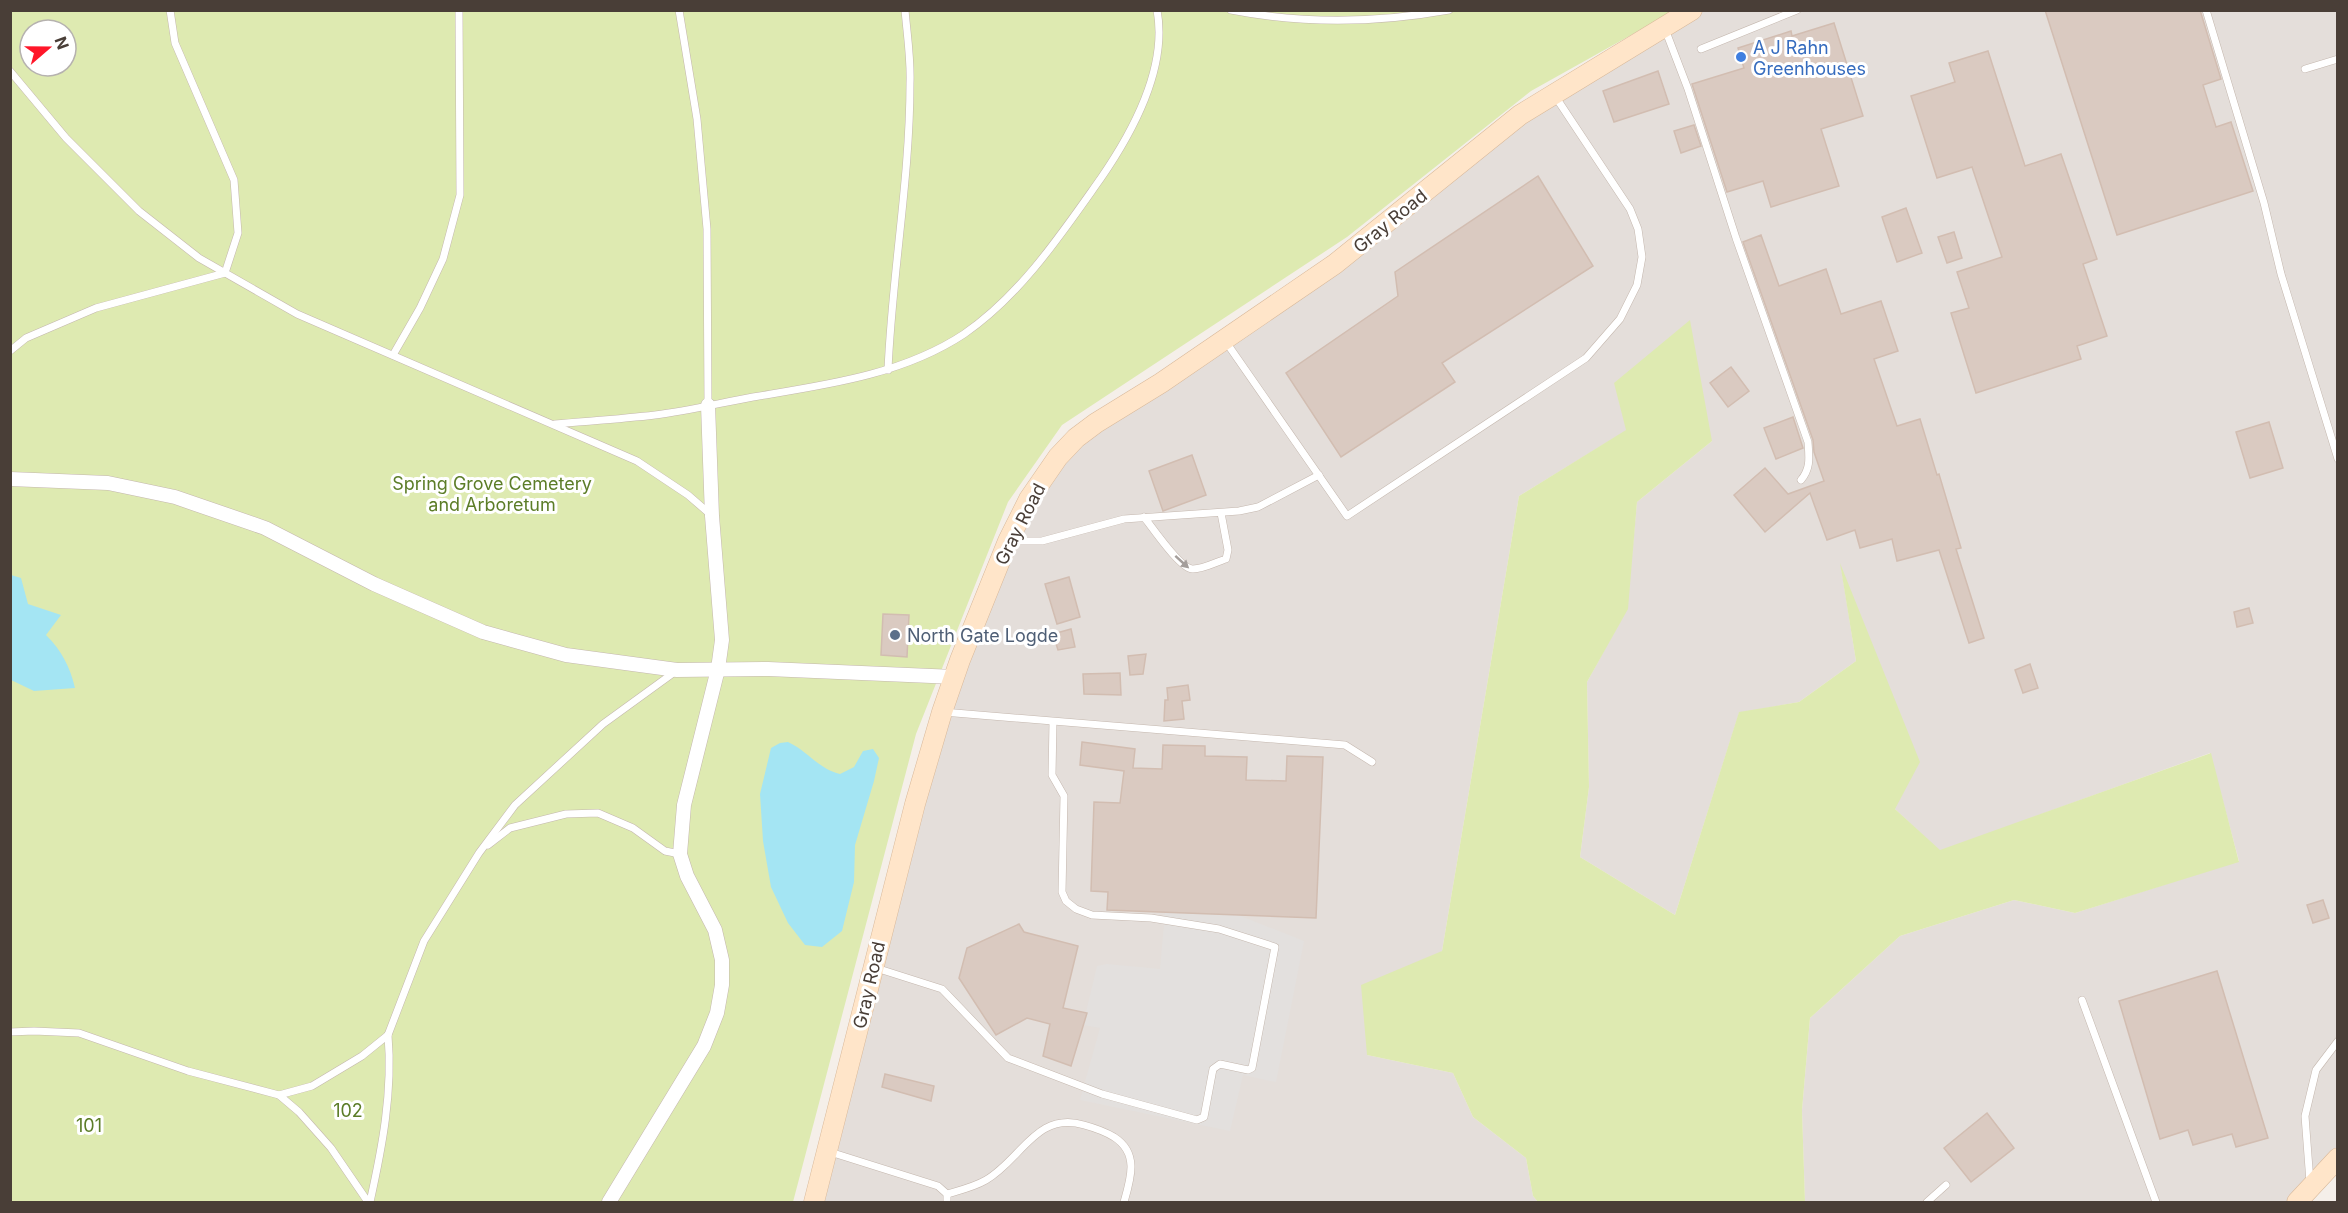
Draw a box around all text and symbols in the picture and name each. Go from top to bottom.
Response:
north arrow [18,18,78,78]
text: N [51,34,74,52]
place label: A J Rahn Greenhouses [1753,37,1866,79]
marker: A J Rahn Greenhouses [1734,50,1748,64]
street label: Gray Road [1349,185,1431,257]
park label: Spring Grove Cemetery and Arboretum [392,473,592,515]
street label: Gray Road [991,480,1049,568]
one-way arrow [1174,555,1189,569]
place label: North Gate Logde [907,625,1058,646]
marker: North Gate Logde [888,628,902,642]
street label: Gray Road [849,939,889,1031]
park label: 102 [333,1100,363,1121]
park label: 101 [76,1115,102,1136]

